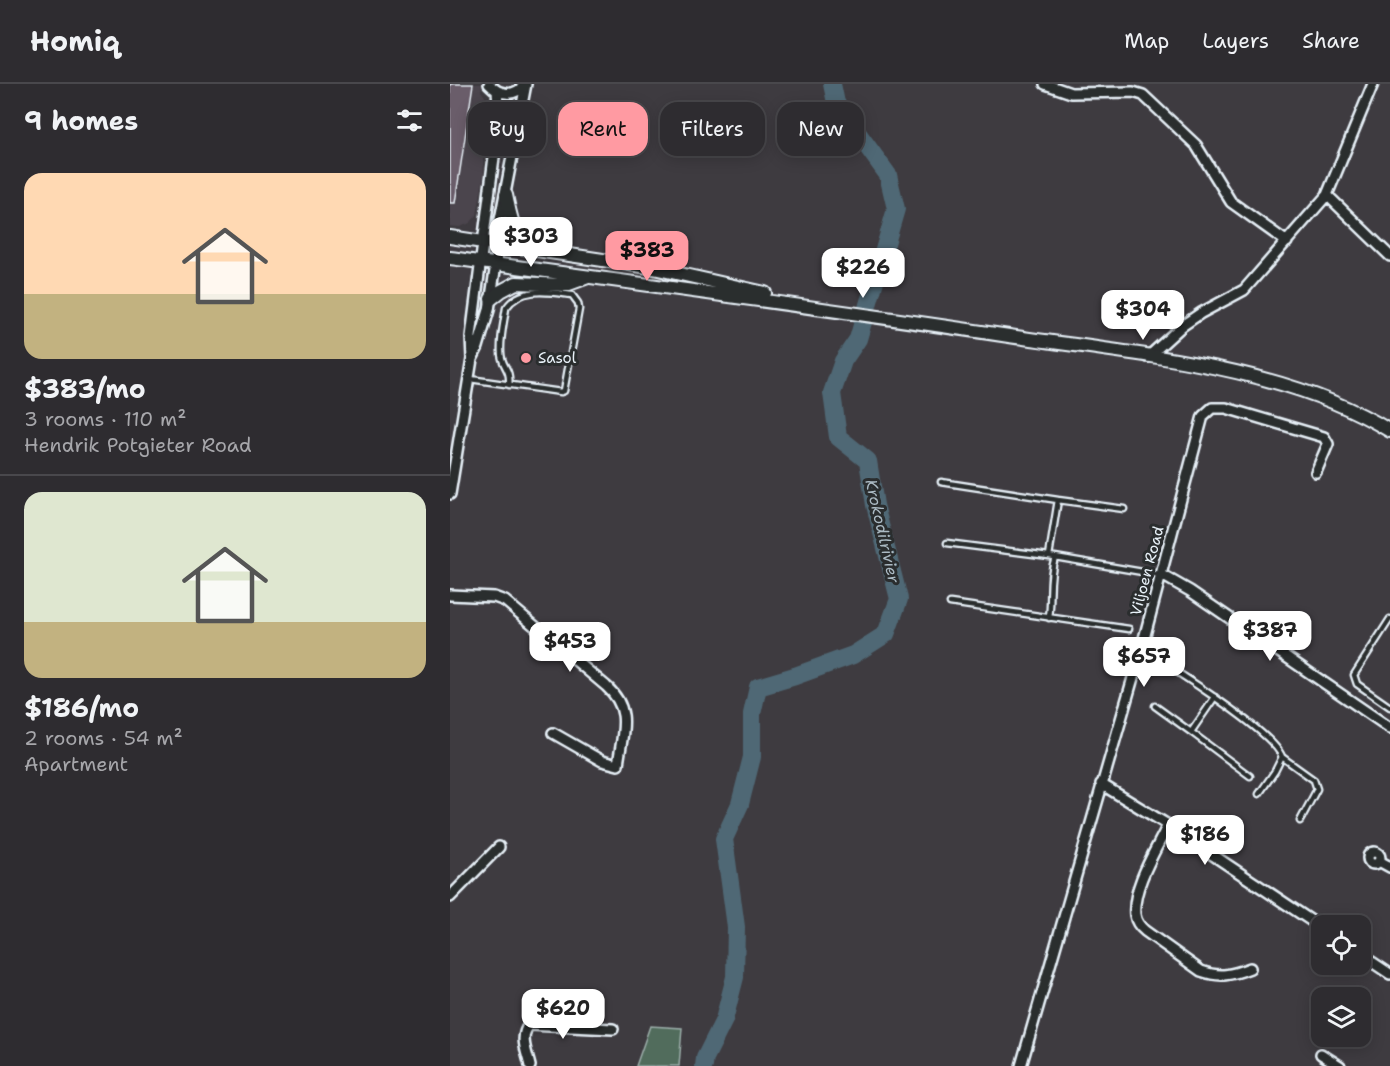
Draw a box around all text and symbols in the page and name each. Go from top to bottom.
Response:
text: Homiq [30,22,120,60]
text: Map [1124,27,1169,55]
text: Layers [1202,27,1269,55]
text: Share [1302,27,1360,55]
chip: Buy [468,102,546,156]
chip: Rent [558,102,648,156]
chip: Filters [660,102,765,156]
chip: New [777,102,864,156]
text: 9 homes [24,103,138,138]
icon: filters [393,104,426,137]
icon: home [171,212,279,320]
pin: $303 [495,217,567,268]
text: $303 [503,223,559,249]
pin: $383 [611,231,683,282]
text: $383 [619,237,675,263]
pin: $226 [827,248,899,299]
text: $226 [836,254,890,280]
pin: $304 [1107,290,1179,341]
text: $304 [1115,296,1171,322]
place label: Sasol [538,348,577,368]
marker: Sasol [519,351,533,365]
text: $383/mo [24,371,146,406]
text: 3 rooms · 110 m² [24,406,187,432]
text: Hendrik Potgieter Road [24,432,252,458]
water label: Krokodilrivier [860,477,905,585]
street label: Viljoen Road [1125,524,1169,618]
icon: home [171,531,279,639]
pin: $387 [1234,611,1306,662]
text: $387 [1242,617,1298,643]
pin: $453 [534,622,606,673]
text: $453 [543,628,597,654]
pin: $657 [1108,637,1180,688]
text: $657 [1117,643,1171,669]
text: $186/mo [24,690,139,725]
text: 2 rooms · 54 m² [24,725,183,751]
text: Apartment [24,751,128,777]
pin: $186 [1169,815,1241,866]
text: $186 [1180,821,1230,847]
map controls [1311,915,1371,1047]
button: locate [1311,915,1371,975]
button: layers [1311,987,1371,1047]
pin: $620 [527,989,599,1040]
text: $620 [536,995,590,1021]

